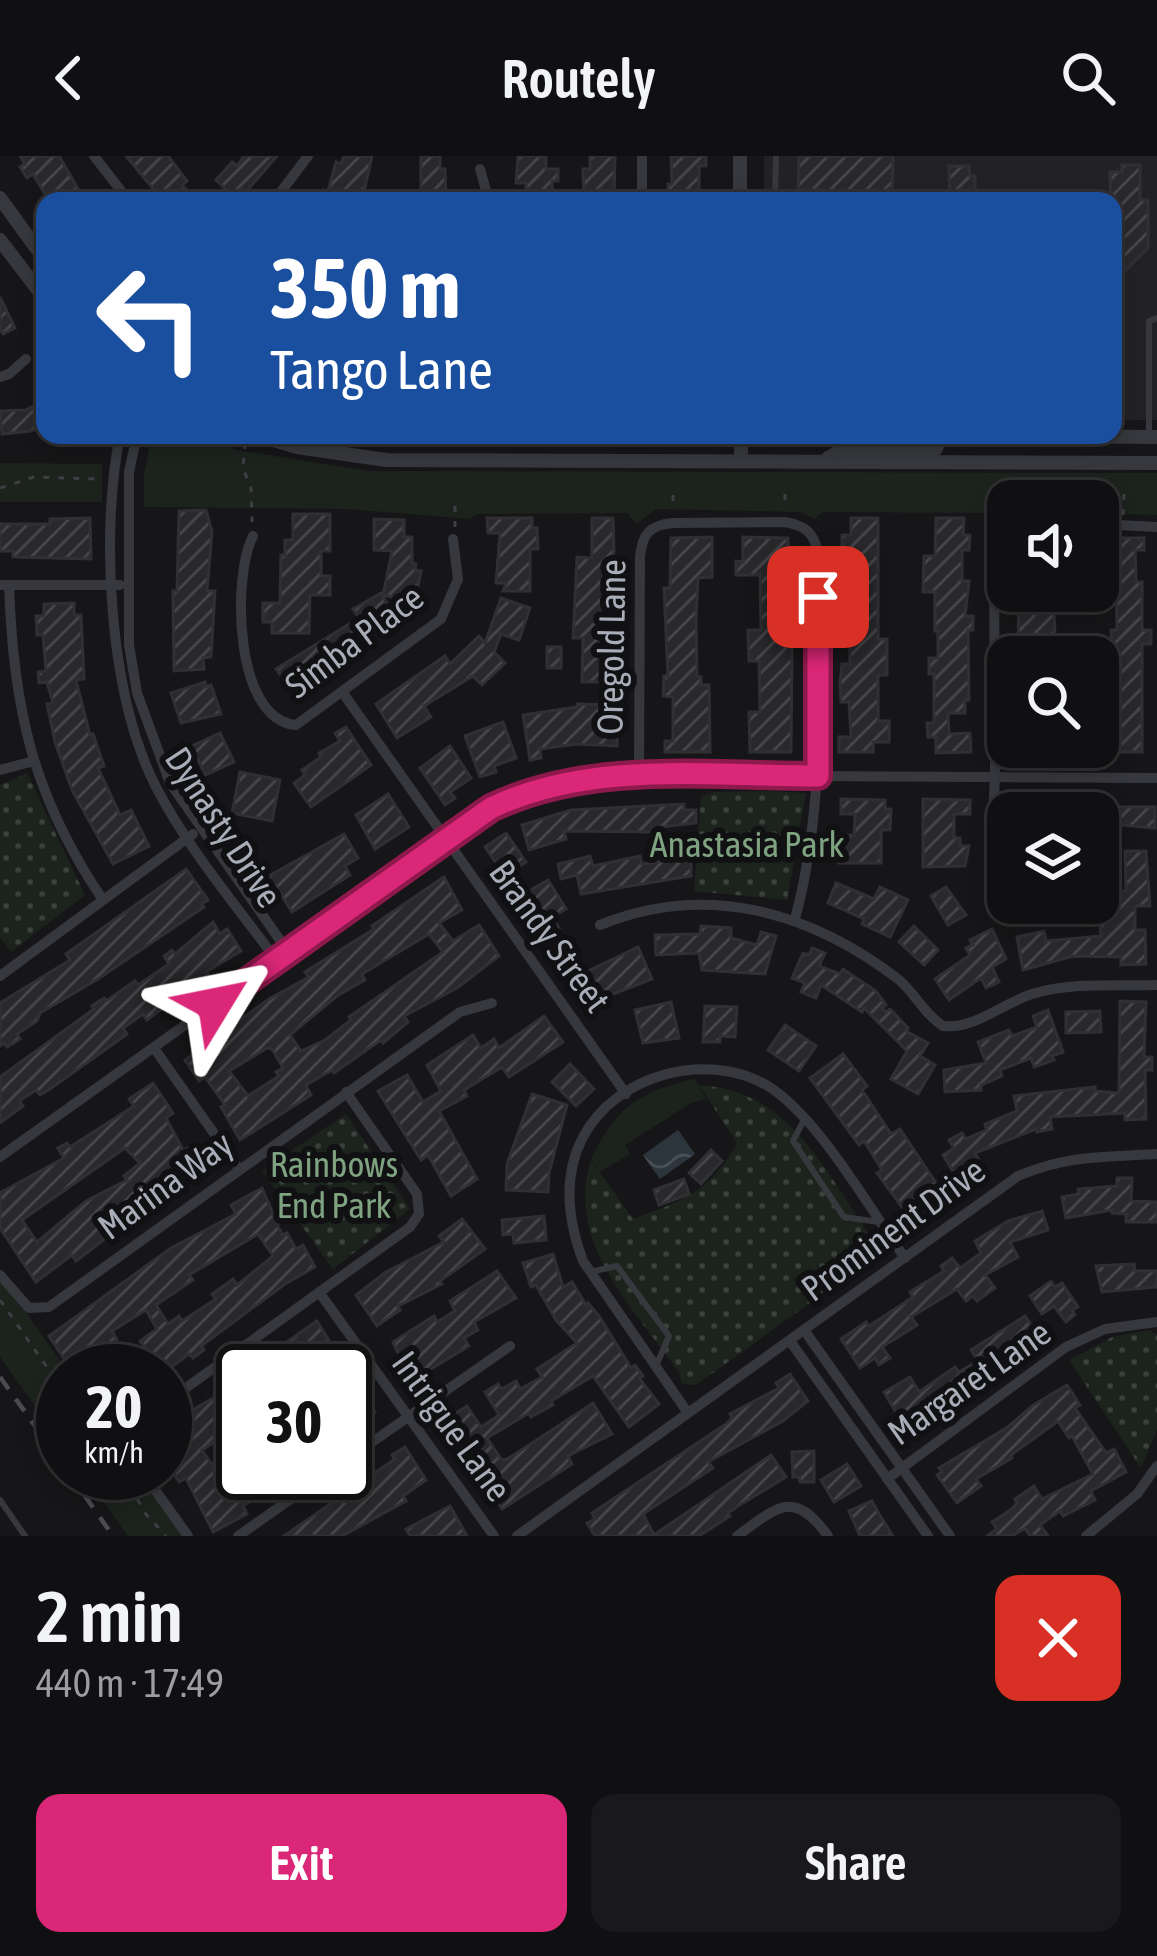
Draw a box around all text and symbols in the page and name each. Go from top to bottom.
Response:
icon: back [36,45,102,111]
icon: search [1055,45,1121,111]
text: Routely [501,48,656,109]
icon: left [72,240,228,396]
text: 350 m [270,240,460,336]
text: Tango Lane [270,339,493,400]
map controls [987,480,1119,924]
button: sound [987,480,1119,612]
pin [767,546,869,648]
street label: Oregold Lane [588,559,634,735]
icon: arrive [785,564,851,630]
street label: Simba Place [277,576,431,706]
button: search [987,636,1119,768]
street label: Dynasty Drive [157,739,291,915]
button: layers [987,792,1119,924]
park label: Anastasia Park [650,823,844,865]
street label: Brandy Street [481,852,619,1020]
position arrow [152,941,278,1067]
street label: Marina Way [90,1122,240,1248]
park label: Rainbows End Park [270,1143,398,1226]
street label: Prominent Drive [793,1149,993,1309]
street label: Margaret Lane [880,1311,1058,1453]
street label: Intrigue Lane [384,1343,520,1509]
speed limit sign: 30 [216,1344,372,1500]
text: 20 [86,1372,142,1441]
text: km/h [84,1435,144,1469]
text: 2 min [36,1575,183,1657]
button: close [995,1575,1121,1701]
text: 440 m · 17:49 [36,1661,224,1705]
button: Exit [36,1794,567,1932]
button: Share [591,1794,1121,1932]

